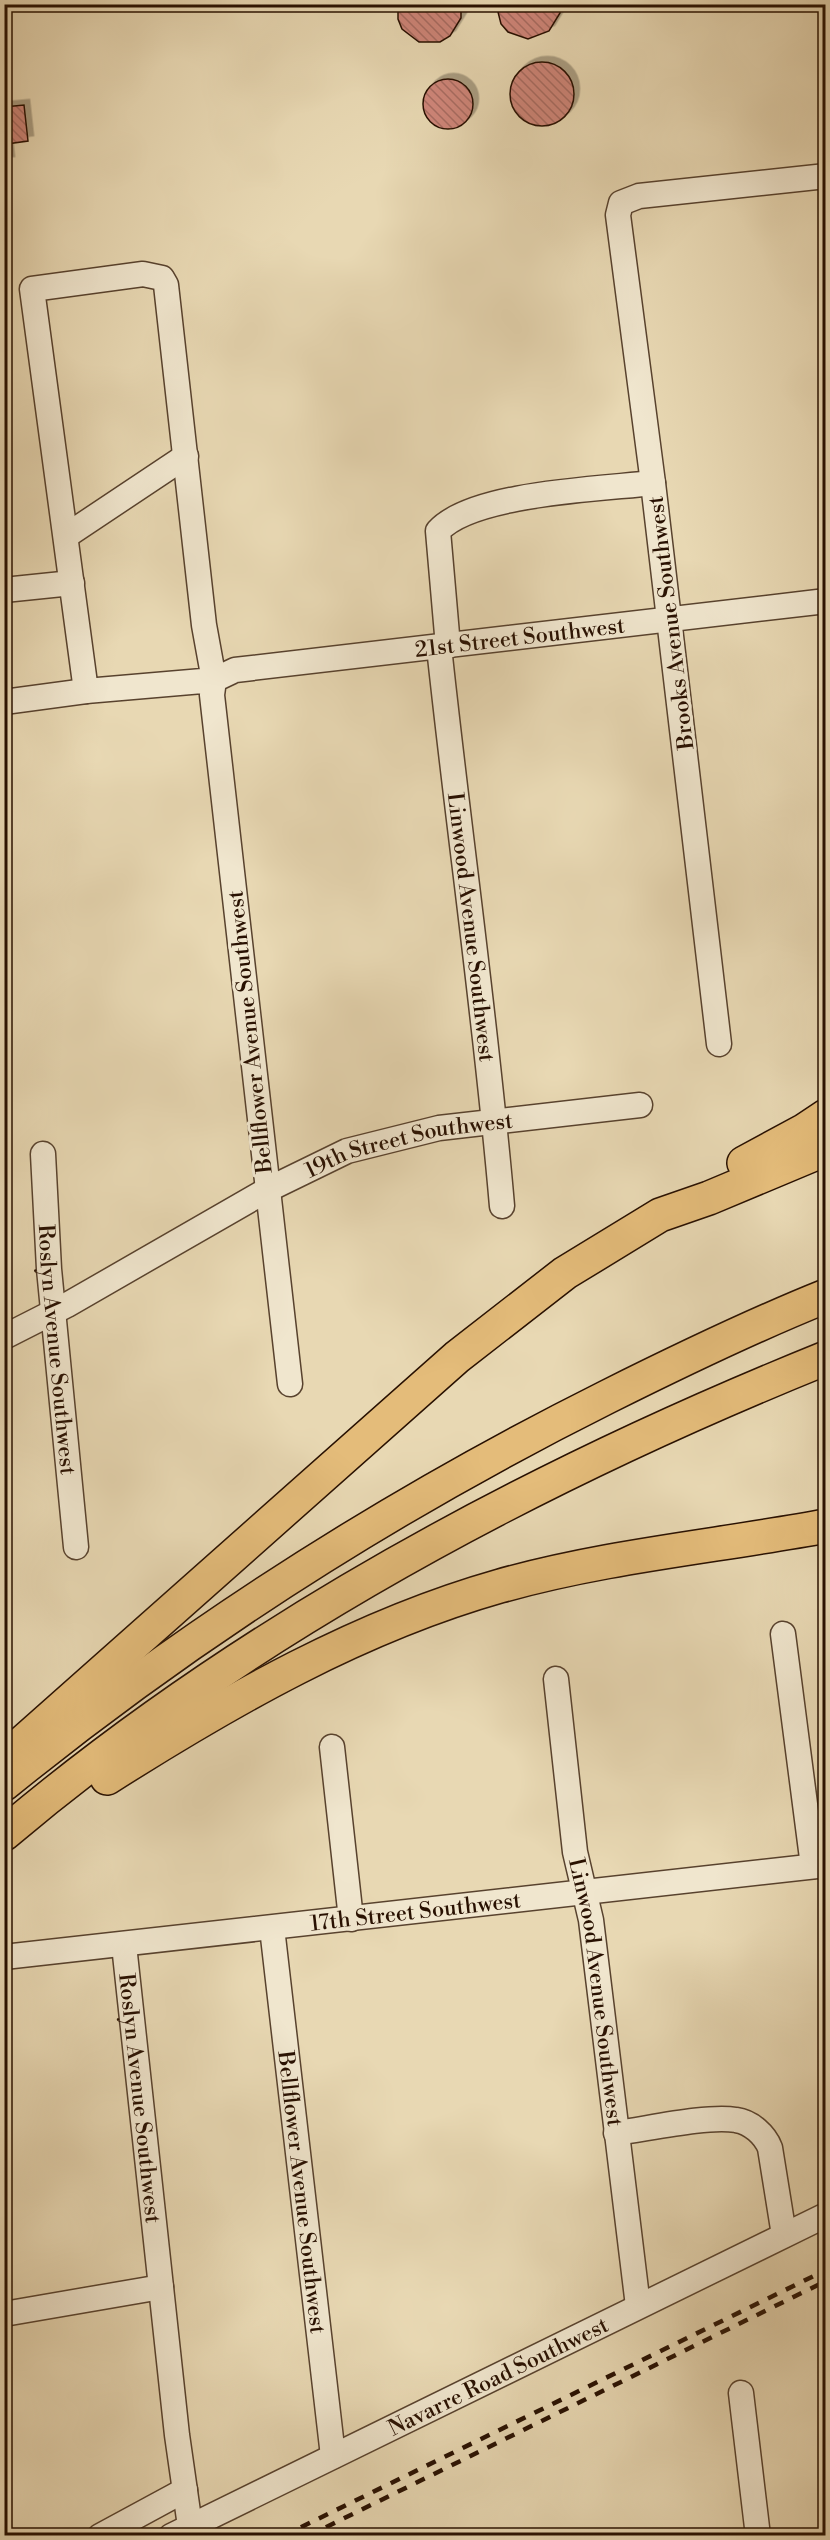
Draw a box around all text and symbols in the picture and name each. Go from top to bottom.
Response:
street label: Brooks Avenue Southwest [643,494,701,752]
street label: 21st Street Southwest [413,613,627,664]
street label: Linwood Avenue Southwest [441,791,500,1064]
street label: Bellflower Avenue Southwest [222,889,279,1176]
street label: 19th Street Southwest [301,1108,515,1184]
street label: Roslyn Avenue Southwest [32,1223,81,1476]
street label: Linwood Avenue Southwest [562,1855,628,2128]
street label: 17th Street Southwest [309,1887,523,1938]
street label: Roslyn Avenue Southwest [112,1972,166,2225]
street label: Bellflower Avenue Southwest [271,2049,331,2336]
street label: Navarre Road Southwest [384,2312,613,2443]

